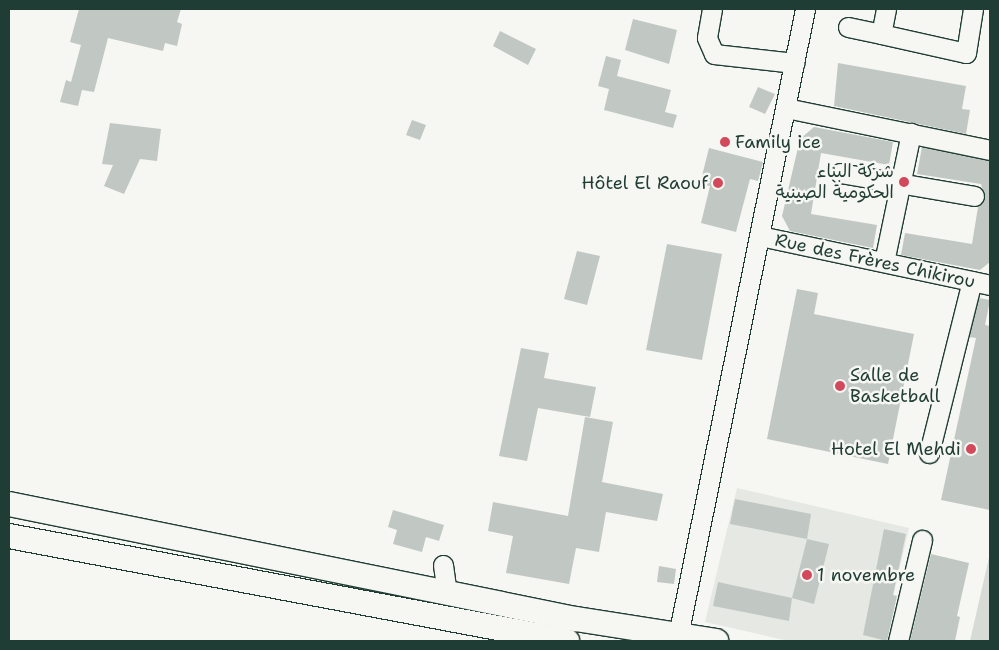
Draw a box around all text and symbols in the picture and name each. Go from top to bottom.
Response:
place label: Family ice [735,131,821,153]
marker: Family ice [719,136,731,148]
place label: شركة البناء الحكومية الصينية [776,161,894,203]
place label: Hôtel El Raouf [581,172,708,194]
marker: شركة البناء الحكومية الصينية [898,176,910,188]
marker: Hôtel El Raouf [712,177,724,189]
street label: Rue des Frères Chikirou [773,229,977,293]
place label: Salle de Basketball [850,365,940,408]
marker: Salle de Basketball [834,380,846,392]
place label: Hotel El Mehdi [831,438,961,460]
marker: Hotel El Mehdi [965,443,977,455]
place label: 1 novembre [817,564,915,586]
marker: 1 novembre [801,569,813,581]

